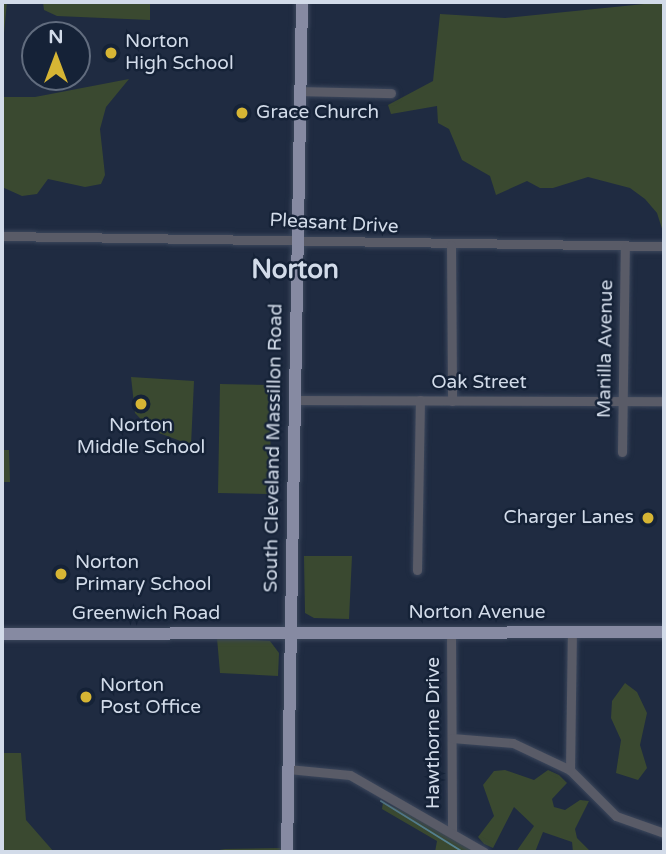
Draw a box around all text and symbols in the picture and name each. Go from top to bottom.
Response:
north arrow [21,21,91,91]
text: N [48,26,64,48]
place label: Norton High School [125,31,234,75]
marker: Norton High School [103,45,119,61]
place label: Grace Church [256,102,379,124]
marker: Grace Church [234,105,250,121]
street label: Pleasant Drive [269,209,399,239]
district label: Norton [251,254,339,286]
street label: Manilla Avenue [593,280,619,418]
street label: South Cleveland Massillon Road [260,303,288,593]
street label: Oak Street [431,372,527,394]
marker: Norton Middle School [133,396,149,412]
place label: Norton Middle School [77,415,205,459]
place label: Charger Lanes [504,507,634,529]
marker: Charger Lanes [640,510,656,526]
place label: Norton Primary School [75,552,211,596]
marker: Norton Primary School [53,566,69,582]
street label: Norton Avenue [408,602,546,624]
street label: Greenwich Road [72,603,220,625]
street label: Hawthorne Drive [423,657,445,809]
place label: Norton Post Office [100,675,201,719]
marker: Norton Post Office [78,689,94,705]

